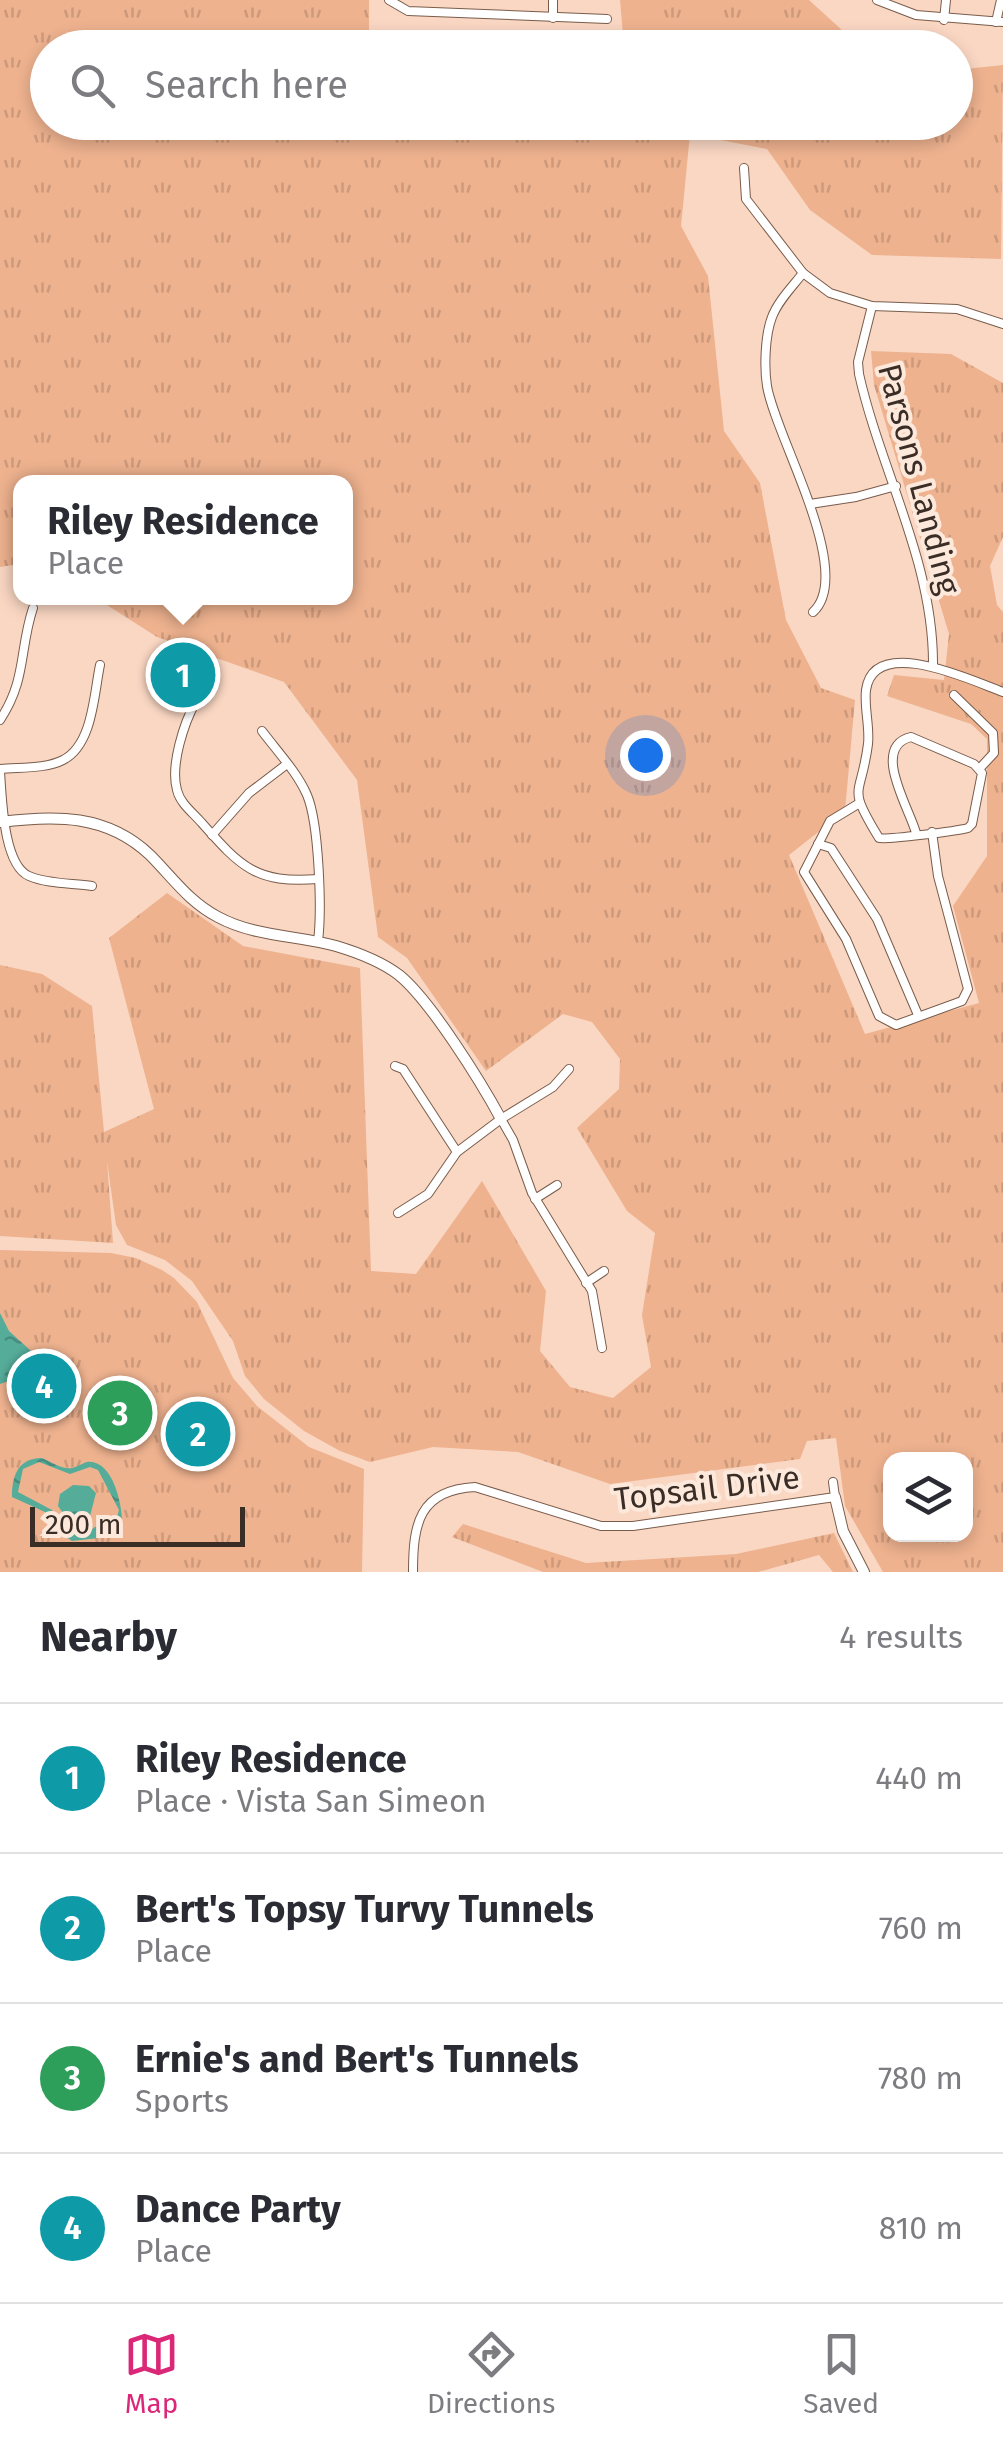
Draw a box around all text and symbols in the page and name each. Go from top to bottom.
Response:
search box [30,30,973,140]
icon: search [65,58,120,113]
text: Search here [145,62,348,108]
street label: Parsons Landing [870,359,968,599]
popup [13,475,353,605]
text: Riley Residence [47,498,319,544]
text: Place [47,544,124,582]
pin: 1 [150,638,216,712]
your location [620,730,671,781]
pin: 4 [12,1348,76,1424]
pin: 3 [88,1376,152,1450]
pin: 2 [166,1396,230,1472]
map controls [883,1452,973,1542]
button: layers [883,1452,973,1542]
street label: Topsail Drive [612,1458,802,1518]
scale bar [30,1502,245,1546]
text: 200 m [45,1508,122,1541]
text: Nearby [40,1612,177,1662]
text: 4 results [839,1618,963,1656]
text: Riley Residence [135,1736,407,1782]
text: 1 [65,1759,80,1797]
text: 440 m [875,1759,963,1797]
text: Place · Vista San Simeon [135,1782,486,1820]
text: Bert's Topsy Turvy Tunnels [135,1886,594,1932]
text: 2 [64,1909,81,1947]
text: 760 m [879,1909,963,1947]
text: Place [135,1932,212,1970]
text: Ernie's and Bert's Tunnels [135,2036,579,2082]
text: 3 [64,2059,81,2097]
text: 780 m [878,2059,963,2097]
text: Sports [135,2082,229,2120]
text: Dance Party [135,2186,341,2232]
text: 4 [63,2209,82,2247]
text: 810 m [879,2209,963,2247]
text: Place [135,2232,212,2270]
tab: Map [124,2327,179,2420]
tab: Directions [427,2327,555,2420]
tab: Saved [803,2327,879,2420]

